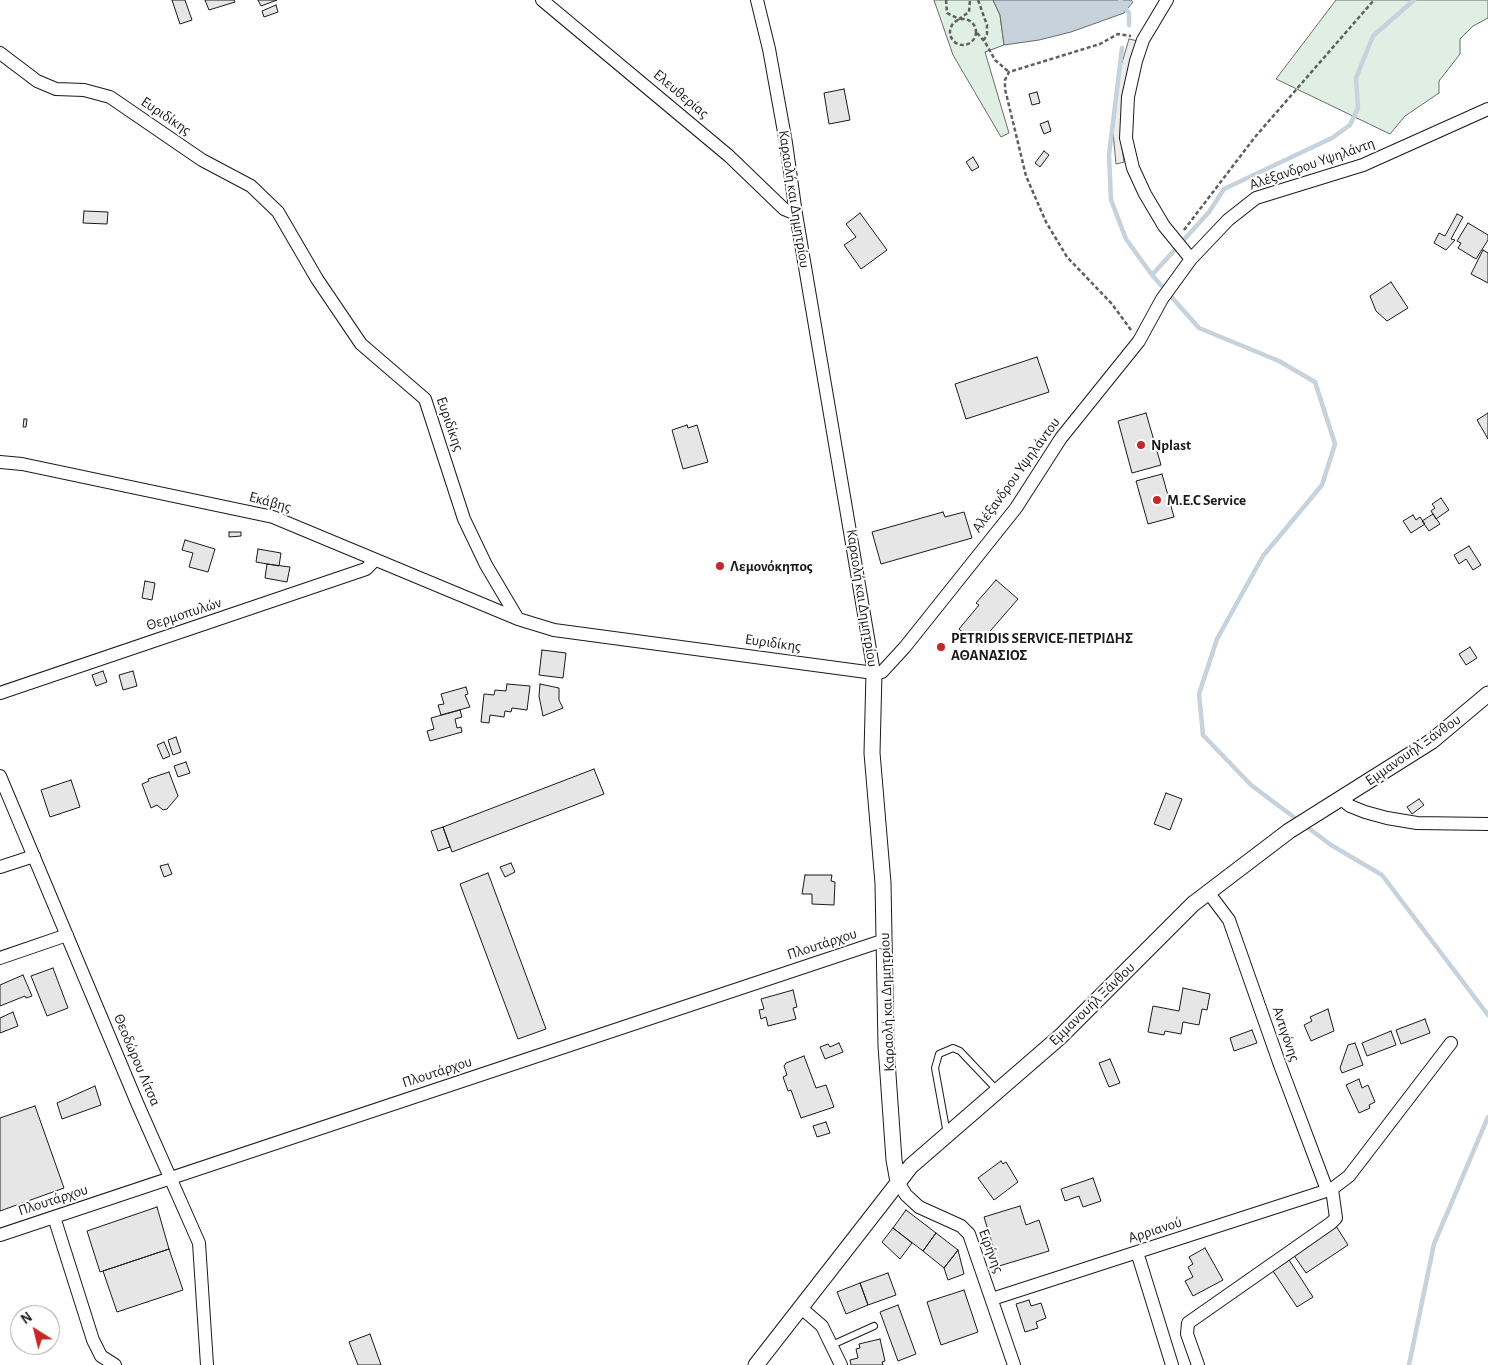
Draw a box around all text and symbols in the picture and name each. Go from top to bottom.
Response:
street label: Ελευθερίας [650,66,712,122]
street label: Ευριδίκης [138,93,194,139]
street label: Καραολή και Δημητρίου [774,129,814,269]
street label: Αλέξανδρου Υψηλάντη [1247,134,1377,194]
street label: Ευριδίκης [432,394,468,454]
street label: Αλέξανδρου Υψηλάντου [968,414,1064,536]
place label: Nplast [1151,436,1191,454]
marker: Nplast [1135,439,1147,451]
street label: Εκάβης [247,488,293,516]
place label: M.E.C Service [1167,491,1246,509]
marker: M.E.C Service [1151,494,1163,506]
street label: Καραολή και Δημητρίου [842,528,882,668]
place label: Λεμονόκηπος [730,557,813,575]
marker: Λεμονόκηπος [714,560,726,572]
street label: Θερμοπυλών [144,593,224,635]
place label: PETRIDIS SERVICE-ΠΕΤΡΙΔΗΣ ΑΘΑΝΑΣΙΟΣ [951,629,1133,664]
street label: Ευριδίκης [744,630,802,656]
marker: PETRIDIS SERVICE-ΠΕΤΡΙΔΗΣ ΑΘΑΝΑΣΙΟΣ [935,641,947,653]
street label: Εμμανουήλ Ξάνθου [1362,710,1464,790]
street label: Πλουτάρχου [785,924,859,964]
street label: Καραολή και Δημητρίου [876,932,898,1072]
street label: Εμμανουήλ Ξάνθου [1045,958,1139,1050]
street label: Αντιγόνης [1268,1004,1304,1064]
street label: Θεοδώρου Λίτσα [110,1011,164,1109]
street label: Πλουτάρχου [400,1052,474,1092]
street label: Πλουτάρχου [16,1180,90,1220]
street label: Αρριανού [1126,1213,1184,1247]
street label: Ειρήνης [974,1226,1008,1276]
north arrow [10,1305,60,1355]
text: N [19,1310,35,1327]

